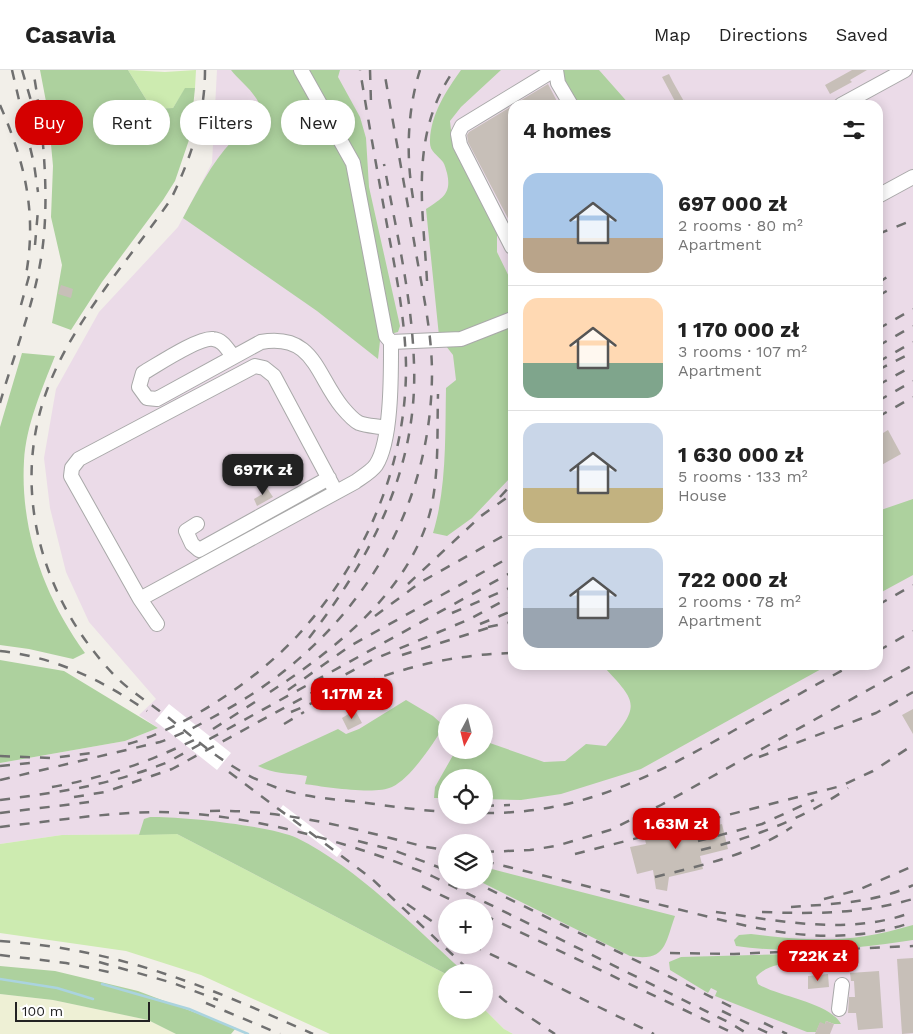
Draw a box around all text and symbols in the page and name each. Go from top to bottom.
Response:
text: Casavia [25,21,116,49]
text: Map [654,24,691,45]
text: Directions [719,24,808,45]
text: Saved [836,24,888,45]
chip: Buy [15,100,83,145]
chip: Rent [93,100,170,145]
chip: Filters [180,100,271,145]
chip: New [281,100,355,145]
icon: filters [840,116,868,144]
text: 4 homes [523,118,611,143]
text: 697 000 zł [678,191,787,216]
icon: home [563,193,623,253]
text: 2 rooms · 80 m² [678,216,803,235]
text: Apartment [678,235,761,254]
text: 1 170 000 zł [678,317,800,342]
icon: home [563,318,623,378]
text: 3 rooms · 107 m² [678,342,807,361]
text: Apartment [678,361,761,380]
text: 1 630 000 zł [678,442,804,467]
icon: home [563,443,623,503]
pin: 697K zł [217,454,309,496]
text: 697K zł [233,460,293,479]
text: 5 rooms · 133 m² [678,467,808,486]
text: House [678,486,727,505]
text: 722 000 zł [678,567,788,592]
icon: home [563,568,623,628]
text: 2 rooms · 78 m² [678,592,801,611]
text: Apartment [678,611,761,630]
pin: 1.17M zł [300,678,404,720]
text: 1.17M zł [322,684,382,703]
north arrow [438,704,492,759]
map controls [438,704,493,1019]
button: locate [438,769,493,824]
pin: 1.63M zł [624,808,728,850]
text: 1.63M zł [644,814,708,833]
button: layers [438,834,493,889]
button: + [438,899,493,954]
pin: 722K zł [772,940,864,982]
text: 722K zł [788,946,848,965]
button: − [438,964,493,1019]
scale bar [15,999,150,1022]
text: 100 m [22,1003,63,1019]

